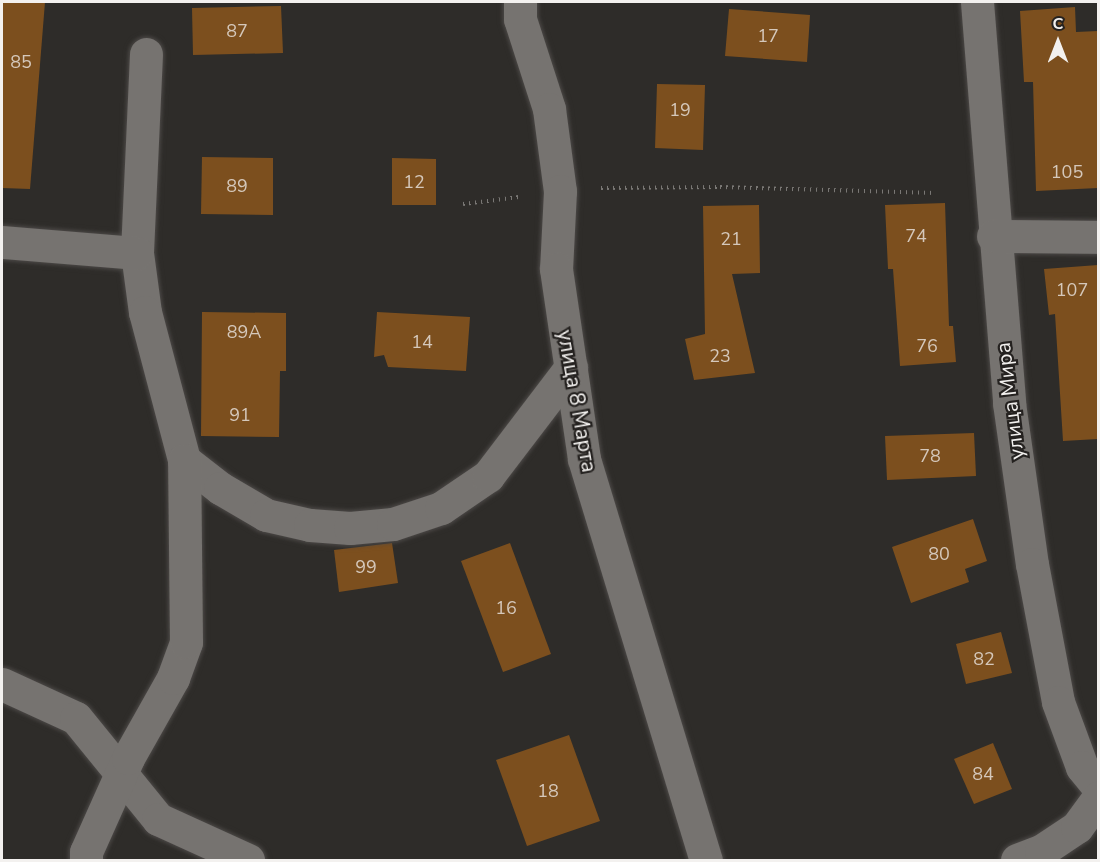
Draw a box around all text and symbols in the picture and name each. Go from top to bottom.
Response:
north arrow [1028,12,1088,72]
text: С [1053,13,1063,35]
house number: 87 [226,20,248,42]
house number: 17 [757,25,779,47]
house number: 85 [10,51,32,73]
house number: 19 [669,99,691,121]
house number: 105 [1051,161,1083,183]
house number: 12 [403,171,425,193]
house number: 89 [226,175,248,197]
house number: 74 [905,225,927,247]
house number: 21 [720,228,742,250]
house number: 107 [1056,279,1088,301]
house number: 89А [227,321,261,343]
street label: улица 8 Марта [552,328,602,474]
house number: 14 [411,331,433,353]
house number: 76 [916,335,938,357]
street label: улица Мира [990,341,1030,461]
house number: 23 [709,345,731,367]
house number: 91 [229,404,251,426]
house number: 78 [919,445,941,467]
house number: 80 [928,543,950,565]
house number: 99 [355,556,377,578]
house number: 16 [495,597,517,619]
house number: 82 [973,648,995,670]
house number: 84 [972,763,994,785]
house number: 18 [537,780,559,802]

